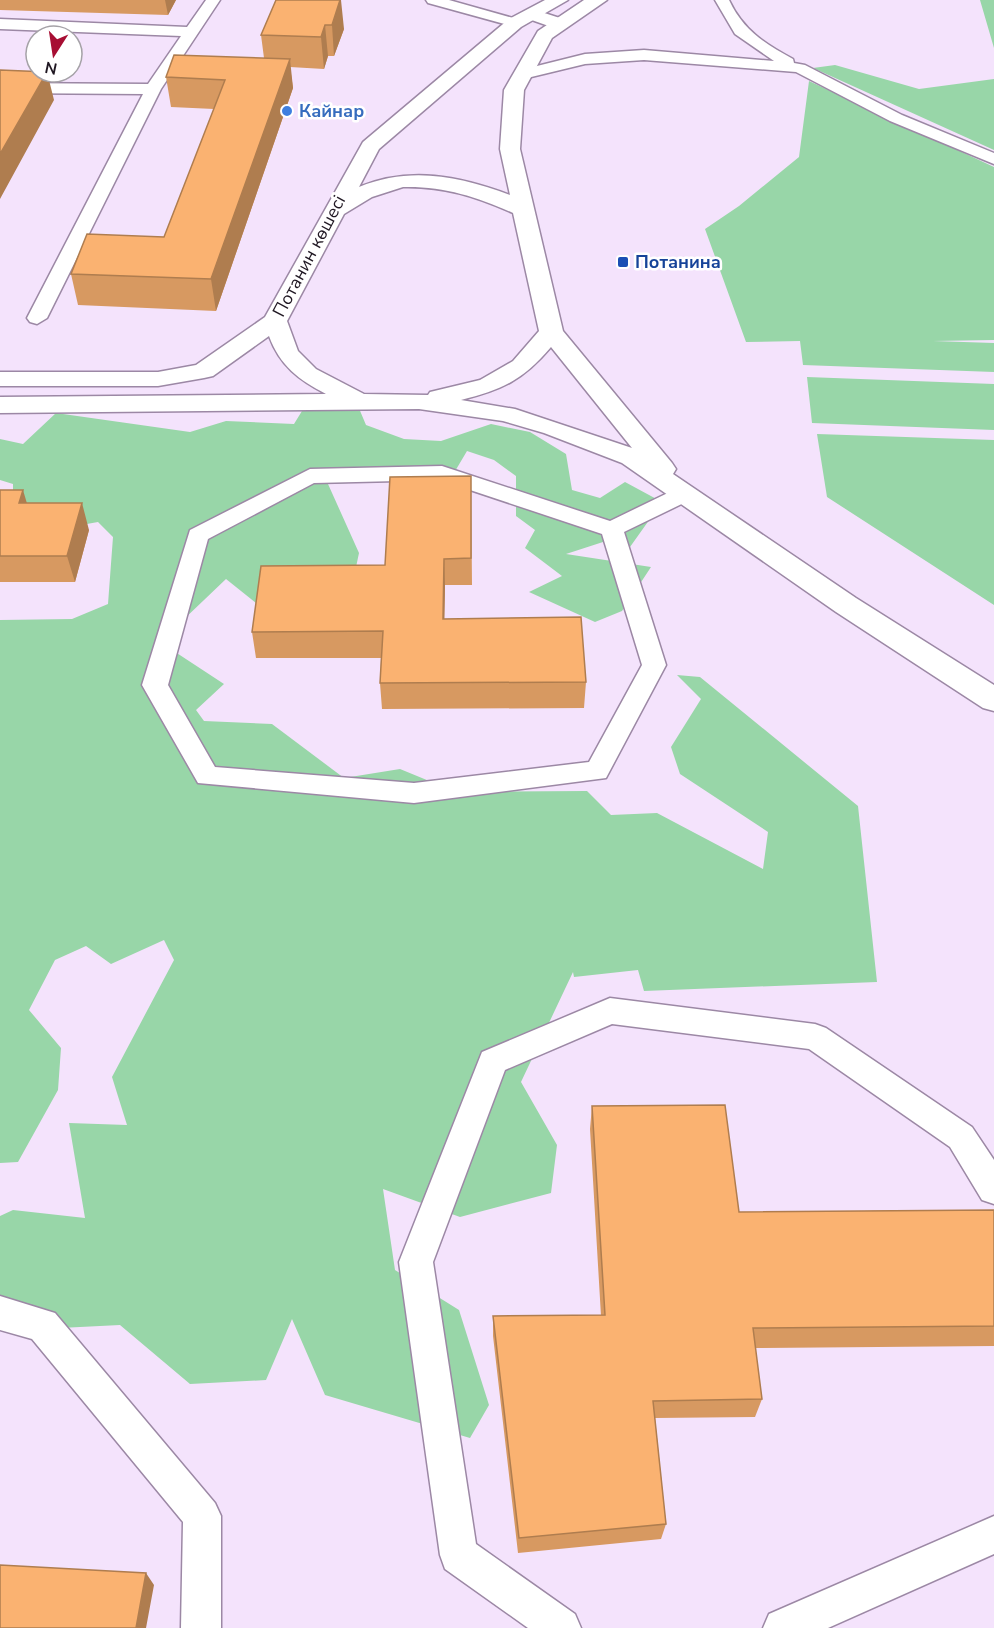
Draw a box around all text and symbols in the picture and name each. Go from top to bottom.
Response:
north arrow [24,24,84,84]
text: N [43,56,59,80]
place label: Кайнар [299,99,364,123]
marker: Кайнар [280,104,294,118]
street label: Потанин көшесі [267,191,351,321]
place label: Потанина [635,250,721,274]
marker: Потанина [616,255,630,269]

